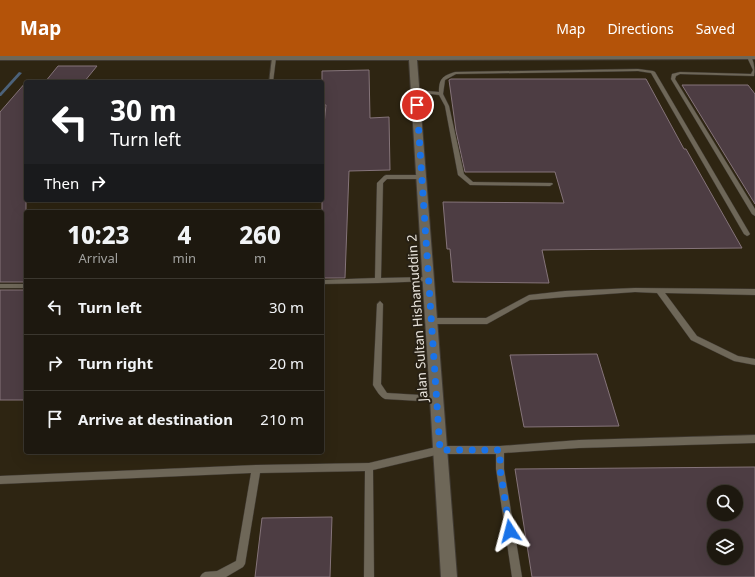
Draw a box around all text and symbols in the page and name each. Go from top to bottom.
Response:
text: Map [20,15,61,41]
text: Map [556,19,585,38]
text: Directions [607,19,674,38]
text: Saved [696,19,735,38]
pin [400,88,434,122]
text: 30 m [110,91,177,129]
icon: arrive [406,94,428,116]
icon: left [44,96,96,148]
text: Turn left [110,127,181,151]
icon: right [87,172,109,194]
text: Then [44,173,79,193]
text: 10:23 [67,218,129,251]
text: 4 [177,218,191,251]
text: 260 [239,218,281,251]
street label: Jalan Sultan Hishamuddin 2 [402,234,432,404]
text: Arrival [78,249,118,267]
text: min [173,249,196,267]
text: m [254,249,266,267]
icon: left [44,296,66,318]
text: Turn left [78,297,142,317]
text: 30 m [269,297,304,317]
icon: right [44,352,66,374]
text: Turn right [78,353,153,373]
text: 20 m [269,353,304,373]
icon: arrive [44,408,66,430]
text: Arrive at destination [78,409,233,429]
text: 210 m [260,409,304,429]
map controls [707,485,743,565]
button: search [707,485,743,521]
position arrow [489,510,531,552]
button: layers [707,529,743,565]

